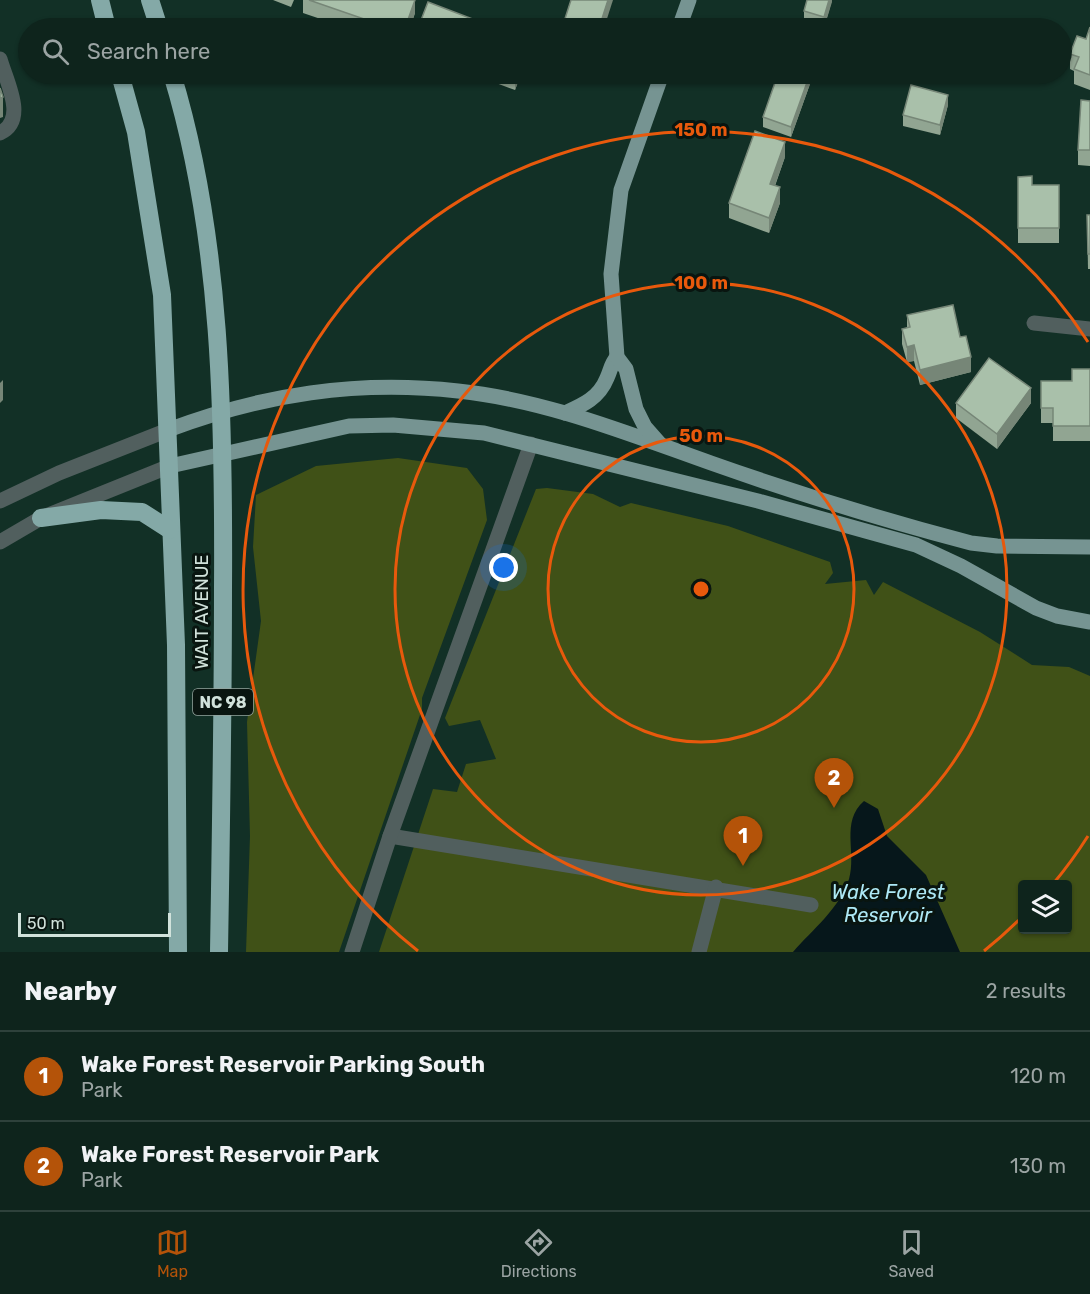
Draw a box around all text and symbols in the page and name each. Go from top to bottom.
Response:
search box [18,18,1072,84]
icon: search [39,35,72,68]
text: Search here [87,38,210,65]
text: 150 m [674,119,728,141]
text: 100 m [674,272,728,294]
text: 50 m [679,425,723,447]
your location [489,553,518,582]
street label: WAIT AVENUE [191,555,213,669]
centre of rings [691,579,711,599]
road number: NC 98 [193,689,253,715]
pin: 2 [814,758,854,808]
pin: 1 [724,816,762,866]
water label: Wake Forest Reservoir [832,880,945,927]
map controls [1018,880,1072,934]
button: layers [1018,880,1072,934]
scale bar [18,910,171,938]
text: 50 m [27,914,65,933]
text: Nearby [24,976,117,1007]
text: 2 results [986,979,1066,1003]
text: Wake Forest Reservoir Parking South [81,1051,485,1078]
text: 1 [39,1064,48,1088]
text: 120 m [1010,1064,1066,1088]
text: Park [81,1078,123,1102]
text: Wake Forest Reservoir Park [81,1141,379,1168]
text: 2 [37,1154,50,1178]
text: 130 m [1010,1154,1066,1178]
text: Park [81,1168,123,1192]
tab: Map [156,1226,189,1281]
tab: Directions [501,1226,577,1281]
tab: Saved [888,1226,934,1281]

